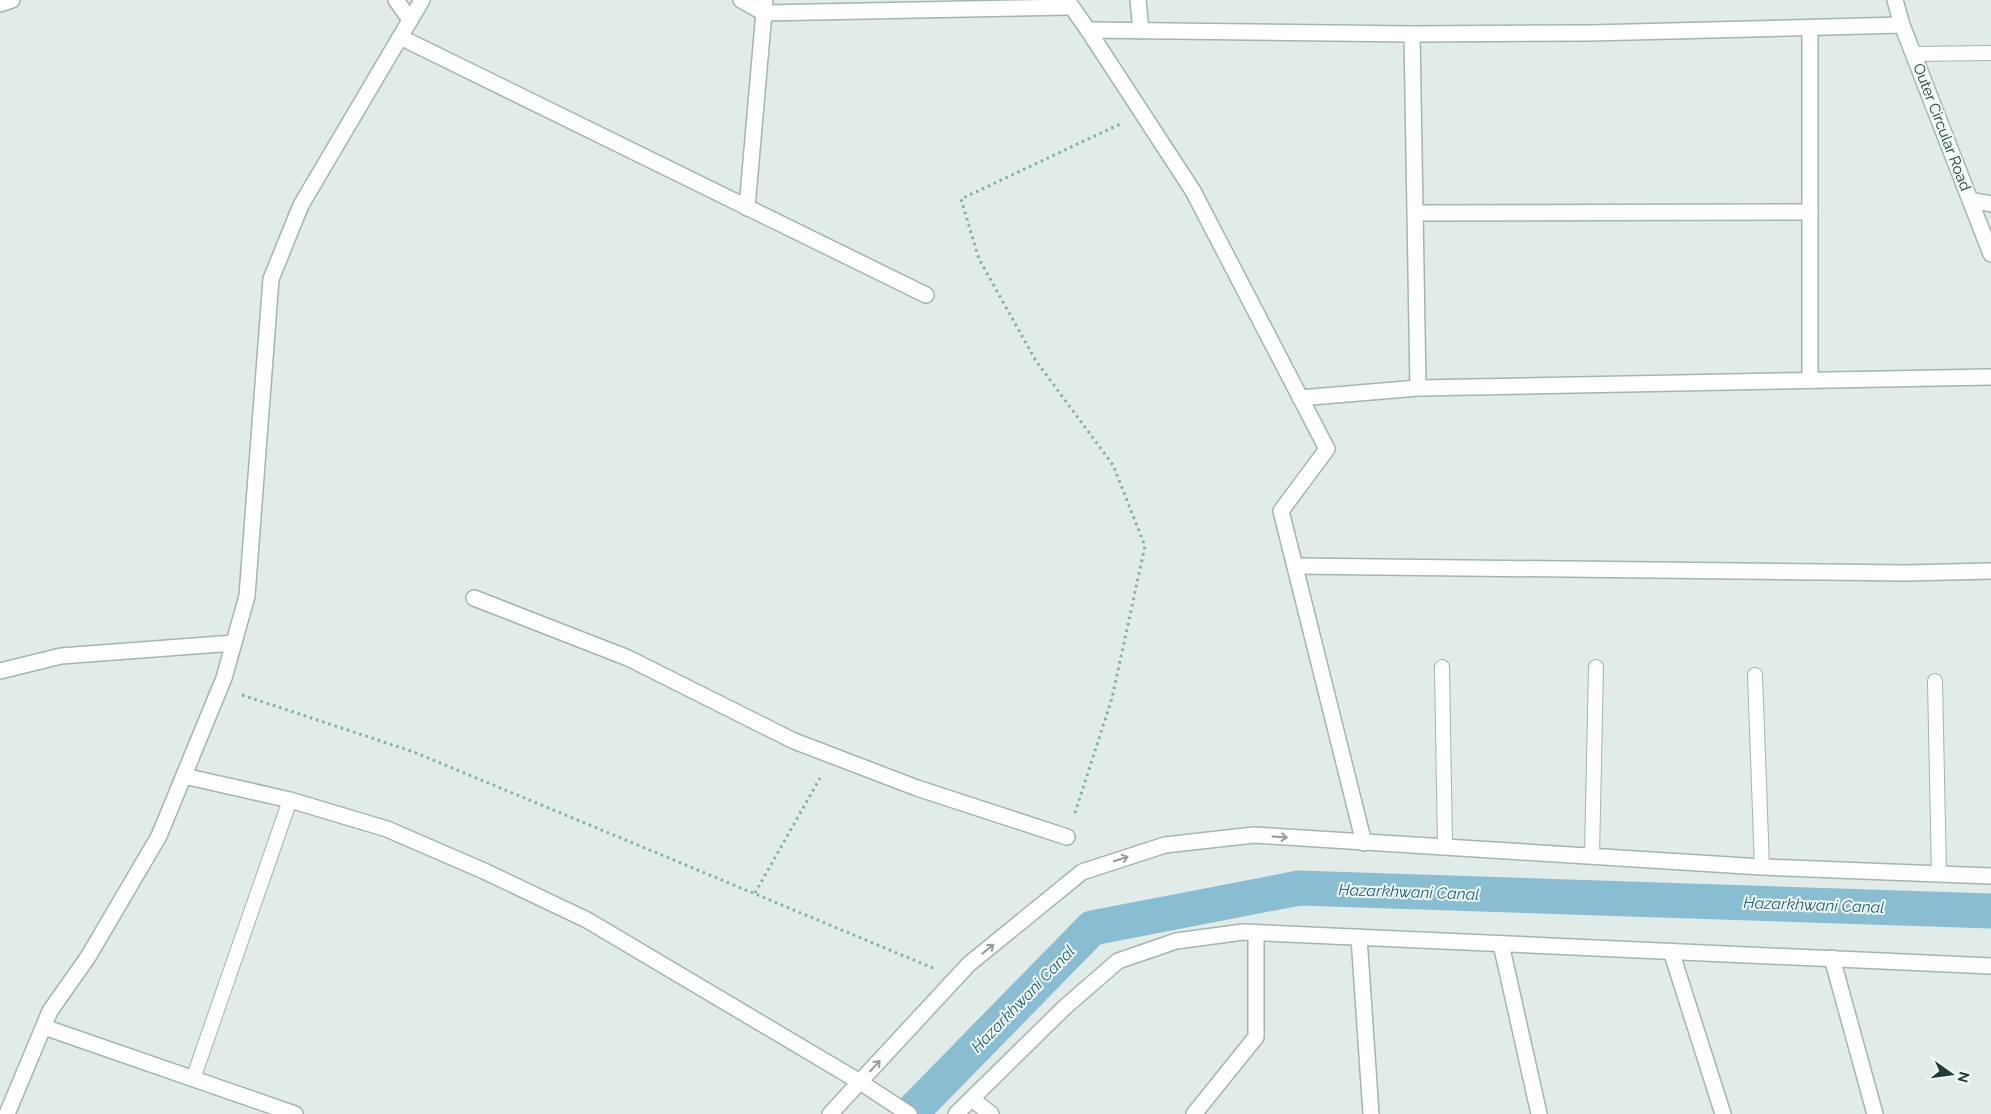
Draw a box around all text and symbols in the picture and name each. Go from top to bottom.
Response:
street label: Outer Circular Road [1909,61,1975,193]
one-way arrow [1272,832,1288,841]
one-way arrow [1113,854,1128,863]
water label: Hazarkhwani Canal [1338,880,1480,904]
water label: Hazarkhwani Canal [1743,893,1885,917]
water label: Hazarkhwani Canal [967,942,1079,1056]
one-way arrow [981,944,994,955]
north arrow [1926,1049,1976,1099]
one-way arrow [869,1059,881,1072]
text: N [1955,1070,1973,1084]

